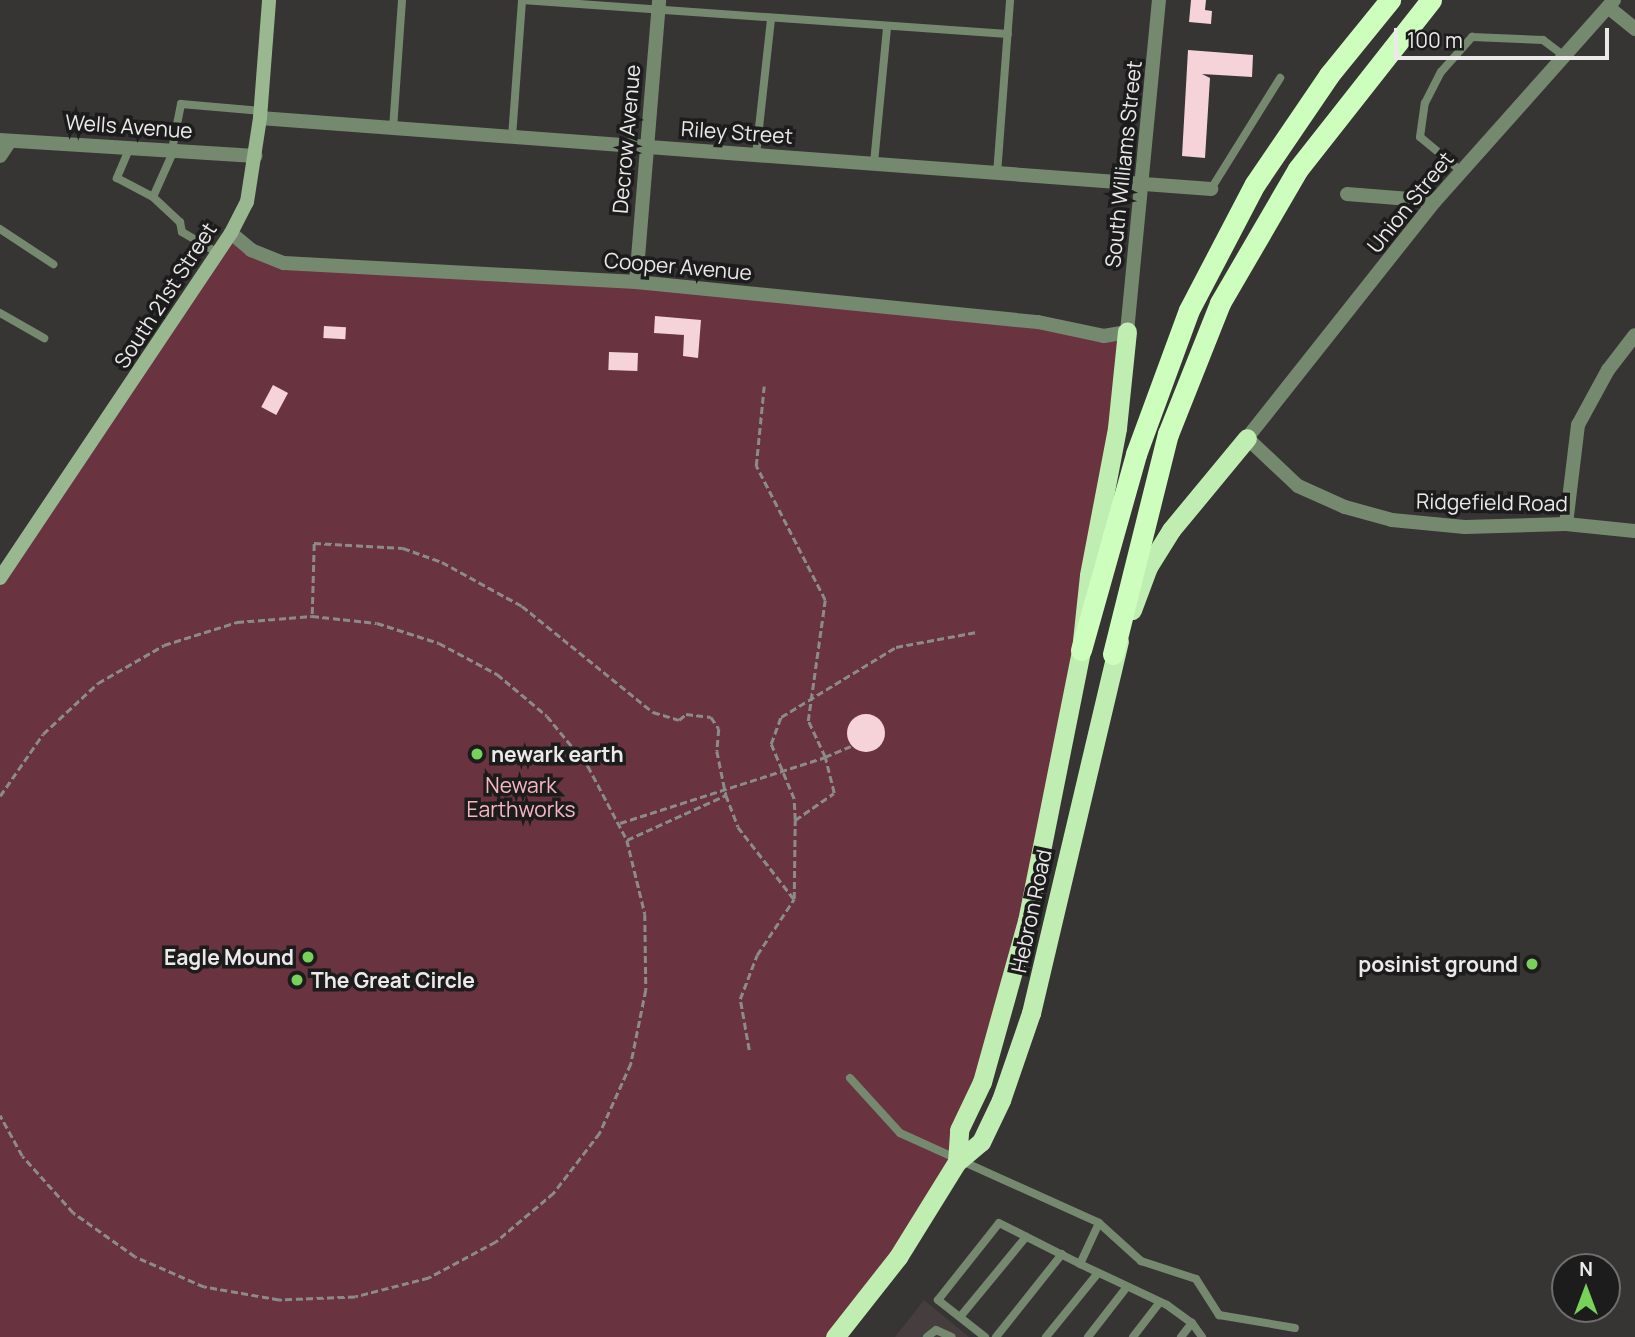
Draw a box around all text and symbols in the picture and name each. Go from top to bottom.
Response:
scale bar [1397,14,1612,58]
text: 100 m [1407,26,1463,54]
street label: South Williams Street [1100,59,1146,269]
street label: Decrow Avenue [607,63,645,215]
street label: Wells Avenue [64,109,194,143]
street label: Riley Street [680,116,794,148]
street label: Union Street [1362,146,1458,258]
street label: South 21st Street [109,218,221,372]
street label: Cooper Avenue [603,247,753,285]
street label: Ridgefield Road [1416,488,1568,516]
place label: newark earth [491,741,624,767]
marker: newark earth [469,746,485,762]
park label: Newark Earthworks [466,772,576,822]
street label: Hebron Road [1006,847,1056,975]
place label: Eagle Mound [164,944,294,970]
marker: Eagle Mound [300,949,316,965]
place label: posinist ground [1358,951,1518,977]
marker: posinist ground [1524,956,1540,972]
place label: The Great Circle [311,967,475,993]
marker: The Great Circle [289,972,305,988]
north arrow [1551,1253,1621,1323]
text: N [1579,1256,1593,1282]

